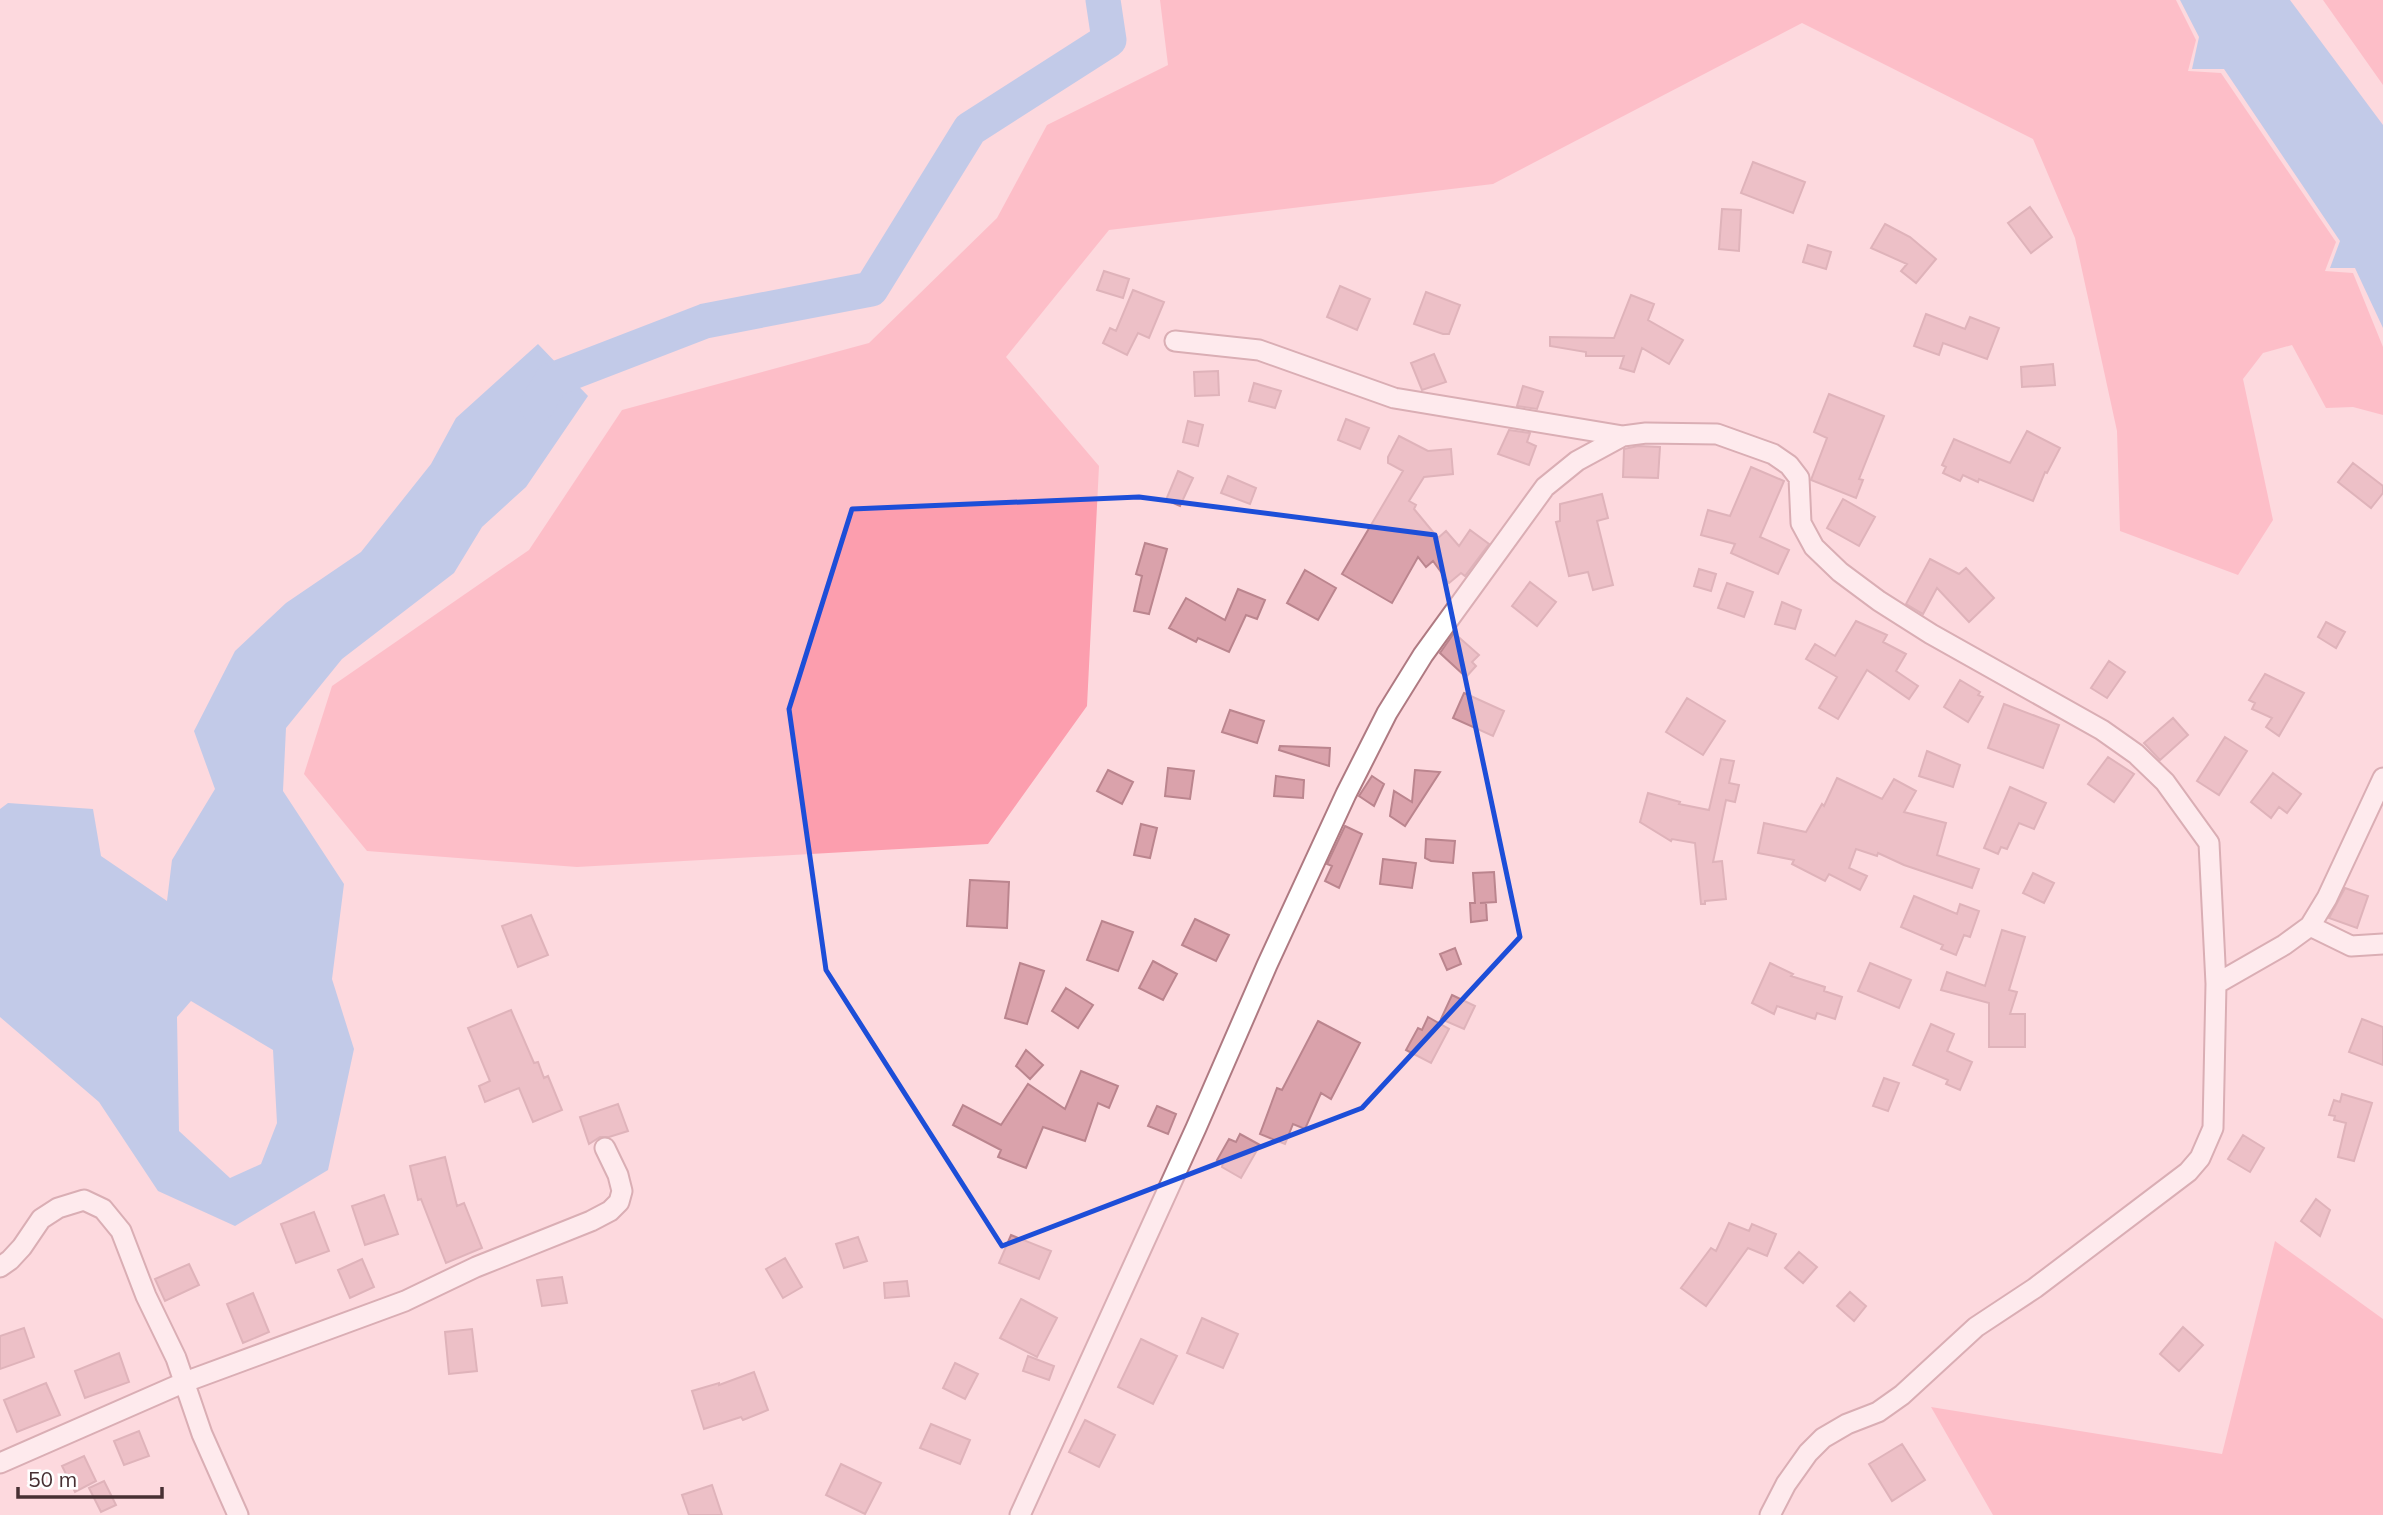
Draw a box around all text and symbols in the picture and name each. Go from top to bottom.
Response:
scale bar [18,1456,161,1500]
text: 50 m [28,1466,77,1492]

